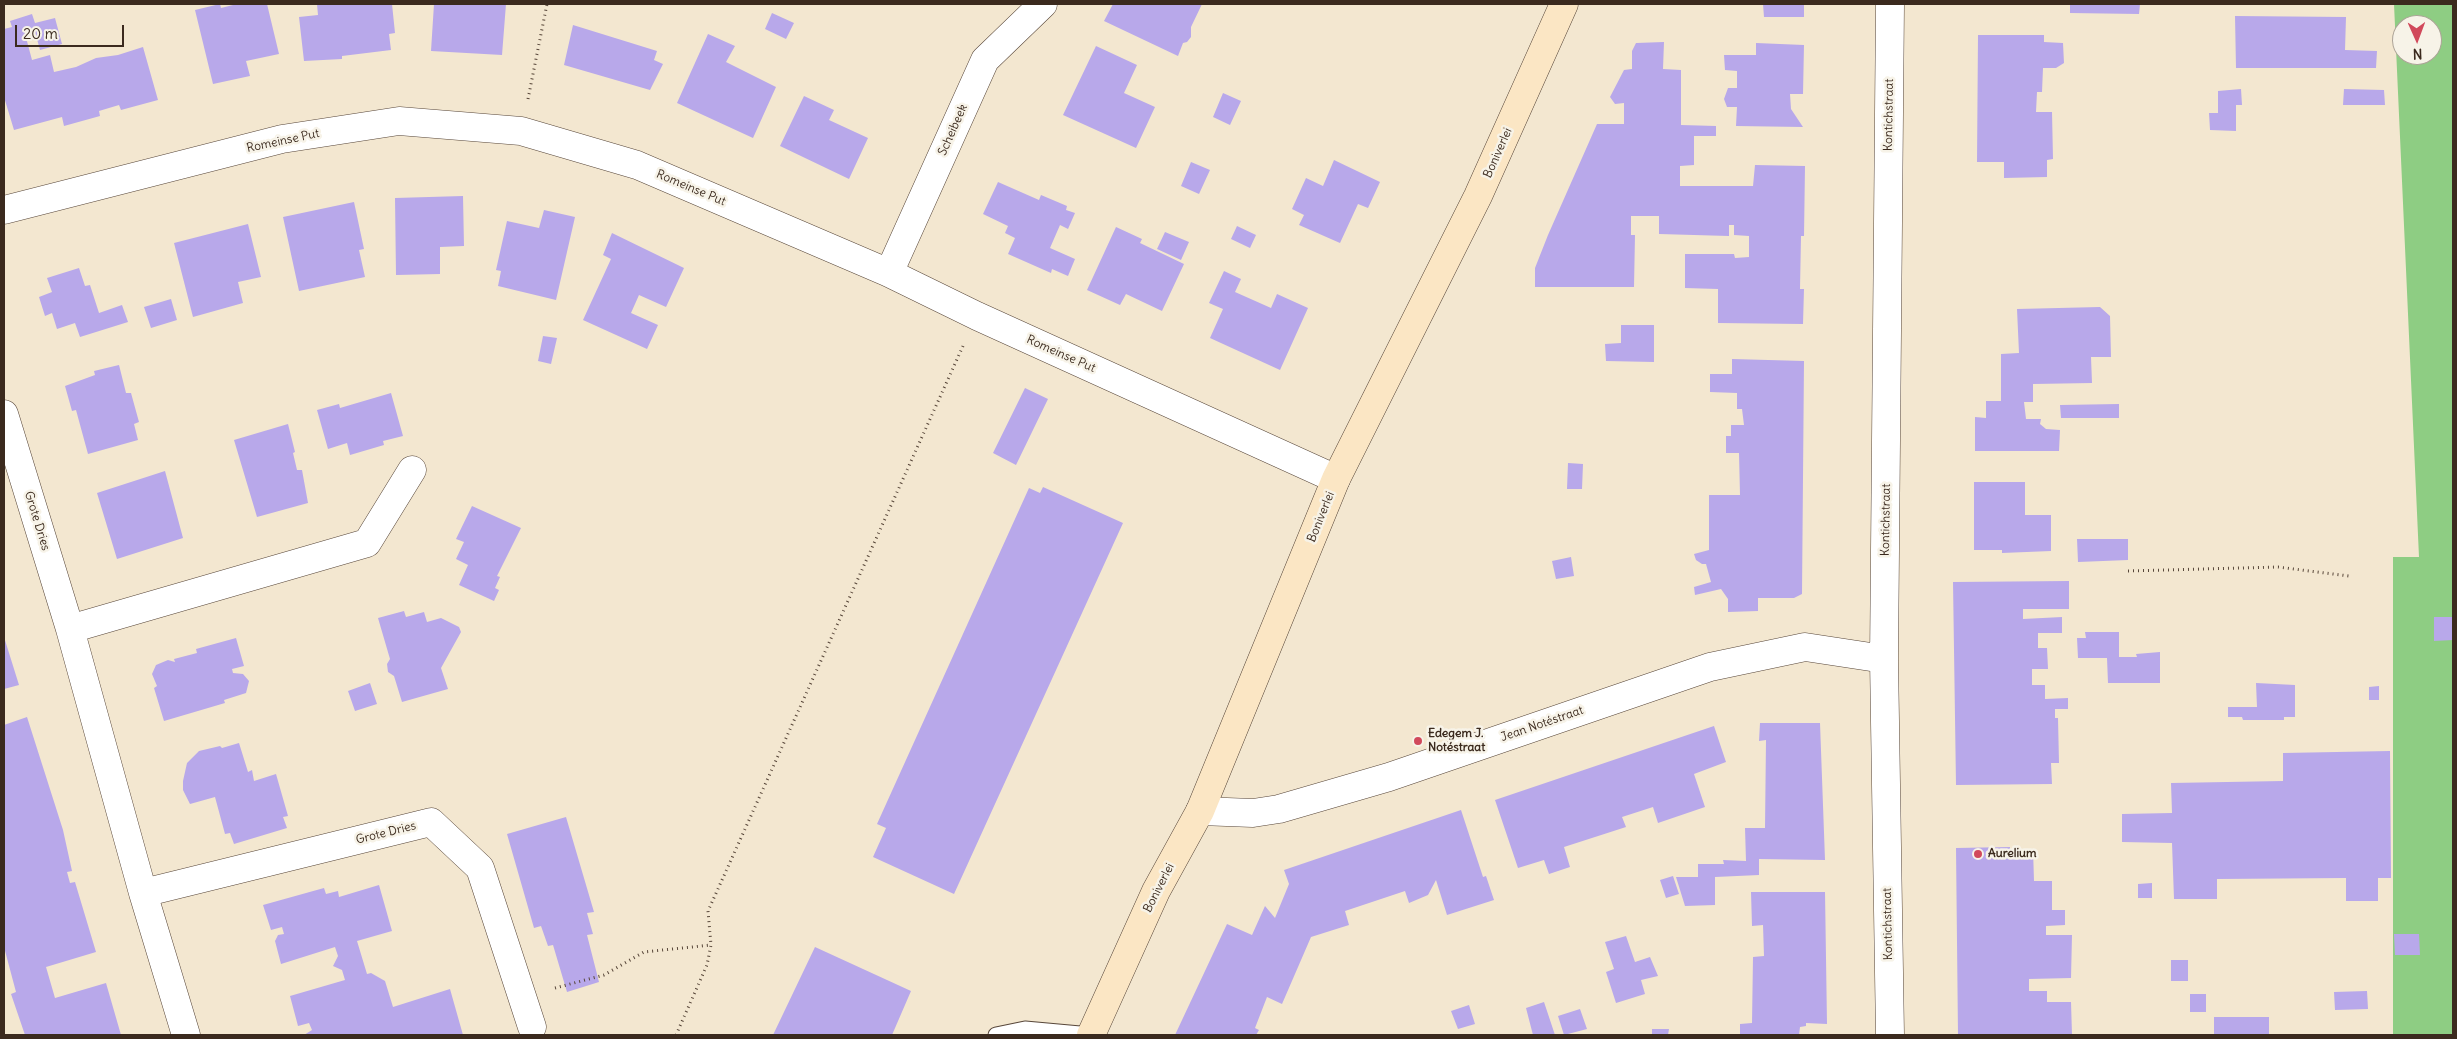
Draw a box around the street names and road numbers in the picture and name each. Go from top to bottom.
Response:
street label: Kontichstraat [1881,79,1897,151]
street label: Scheibeek [935,102,971,158]
street label: Romeinse Put [245,126,321,156]
street label: Boniverlei [1481,126,1515,180]
street label: Romeinse Put [654,167,728,209]
street label: Romeinse Put [1024,332,1098,376]
street label: Kontichstraat [1878,484,1894,556]
street label: Grote Dries [21,490,53,552]
street label: Boniverlei [1304,490,1338,544]
street label: Jean Notéstraat [1499,703,1585,745]
street label: Grote Dries [354,819,418,847]
street label: Boniverlei [1140,861,1178,915]
street label: Kontichstraat [1880,888,1896,960]

